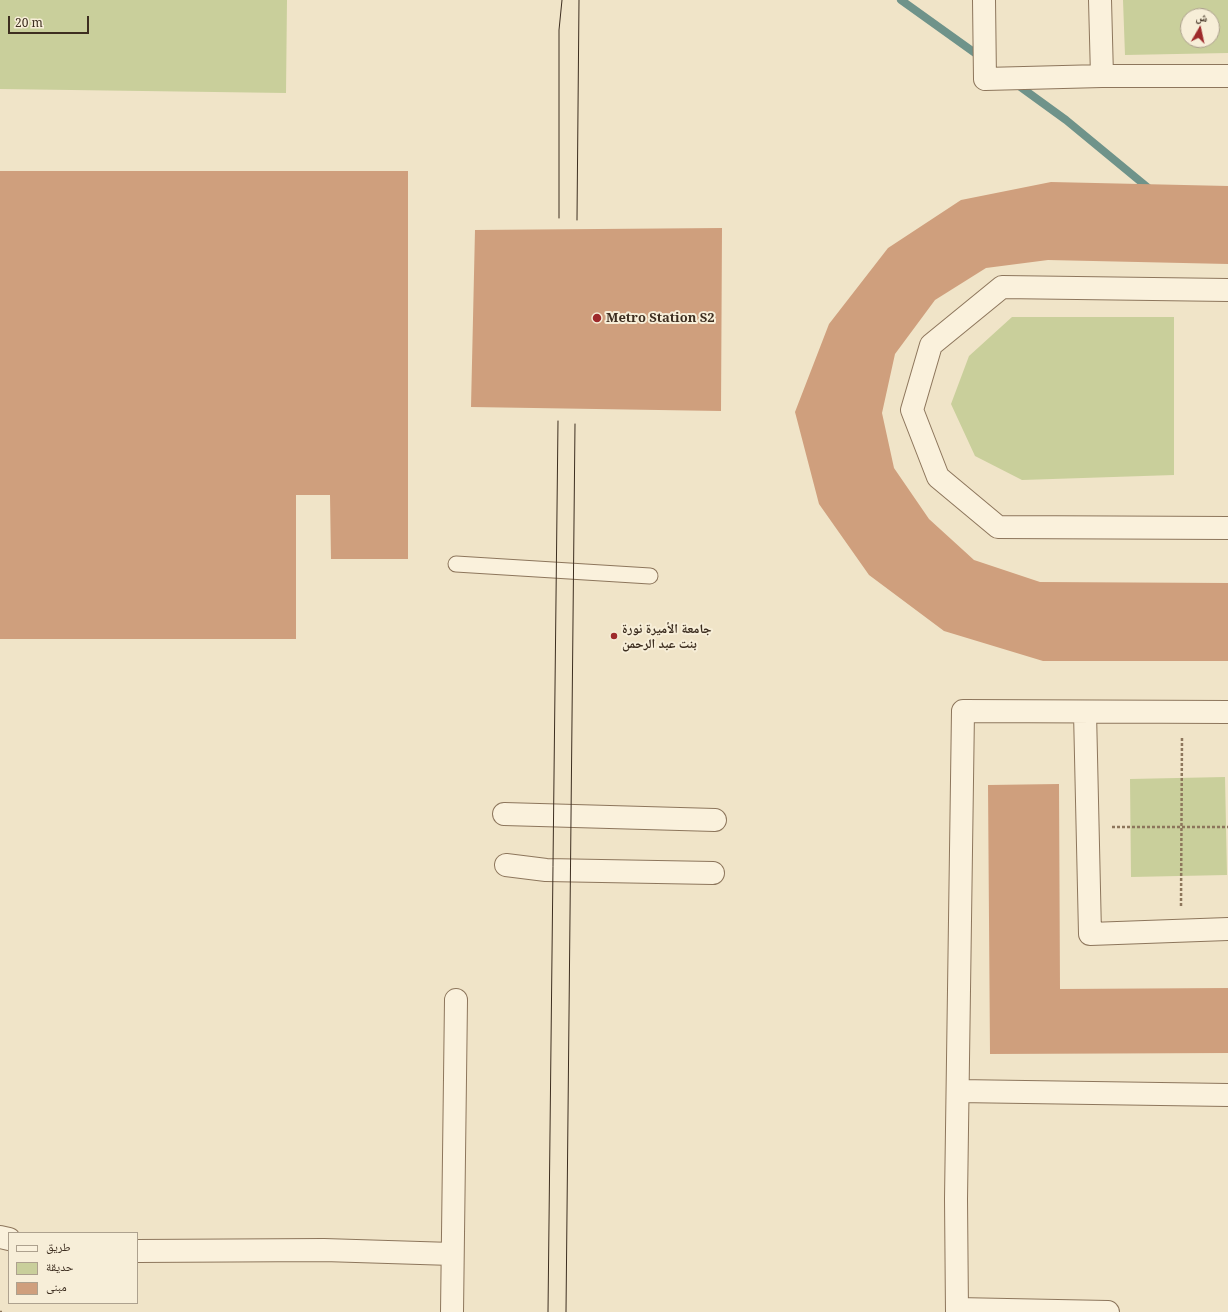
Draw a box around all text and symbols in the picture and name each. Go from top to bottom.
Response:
scale bar [10,8,91,34]
north arrow [1180,8,1220,48]
text: ش [1195,8,1209,25]
text: 20 m [15,14,43,31]
place label: Metro Station S2 [606,310,715,326]
marker: Metro Station S2 [591,312,603,324]
place label: جامعة الأميرة نورة بنت عبد الرحمن [622,621,712,652]
marker: جامعة الأميرة نورة بنت عبد الرحمن [609,631,619,641]
legend [8,1232,138,1304]
text: طريق [46,1238,71,1255]
text: حديقة [46,1258,74,1275]
text: مبنى [46,1278,67,1295]

